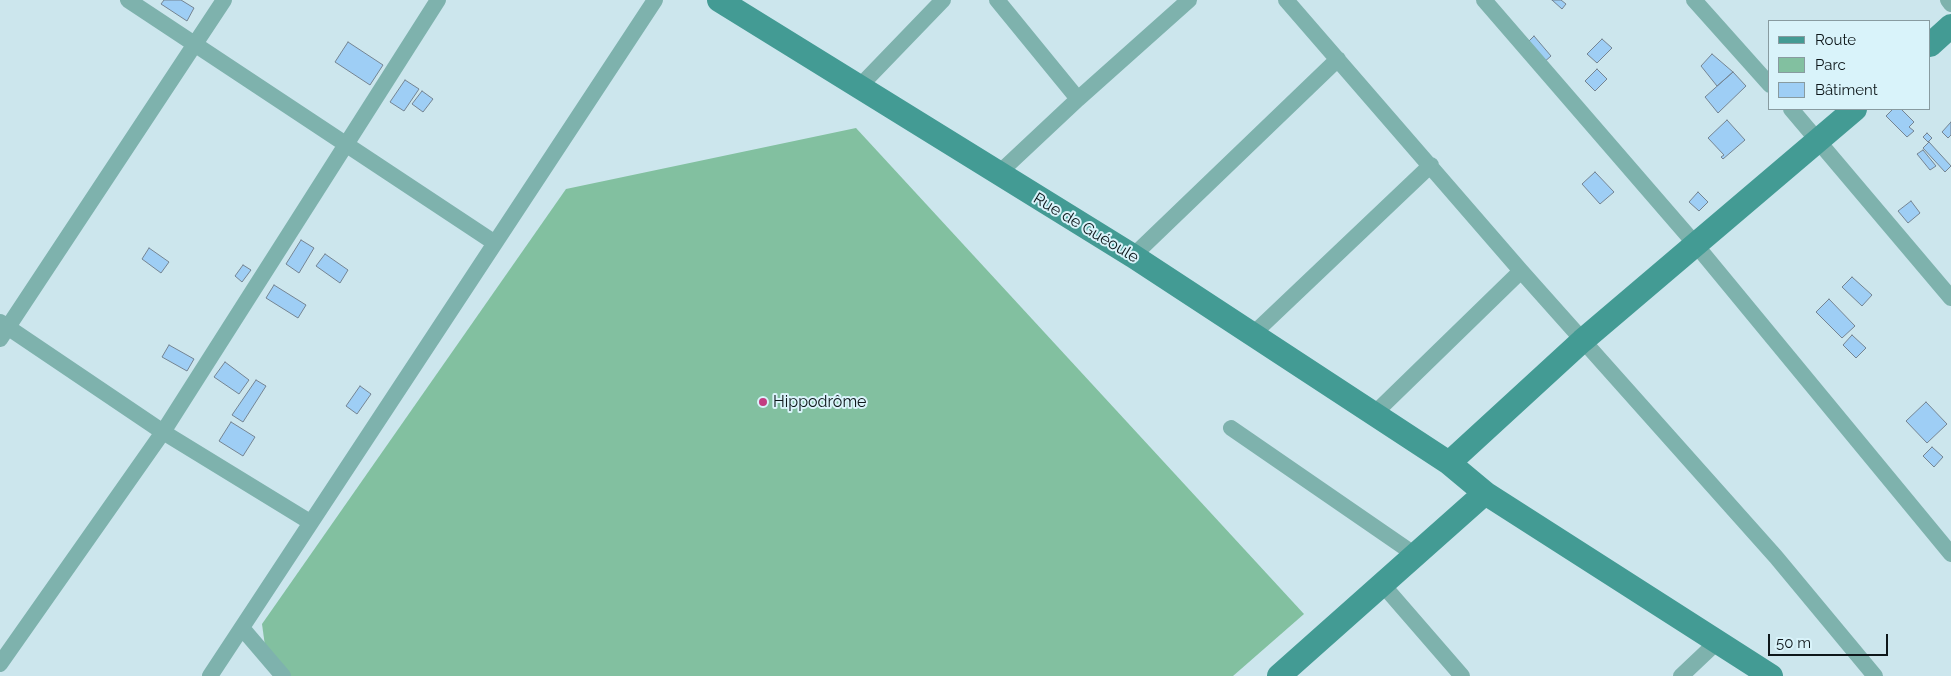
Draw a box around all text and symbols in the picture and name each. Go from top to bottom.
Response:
legend [1768,20,1931,110]
text: Route [1815,31,1856,49]
text: Parc [1815,56,1846,74]
text: Bâtiment [1815,81,1878,99]
street label: Rue de Guéoule [1030,189,1142,267]
place label: Hippodrôme [773,392,866,412]
marker: Hippodrôme [757,396,769,408]
scale bar [1771,624,1891,656]
text: 50 m [1776,634,1811,652]

